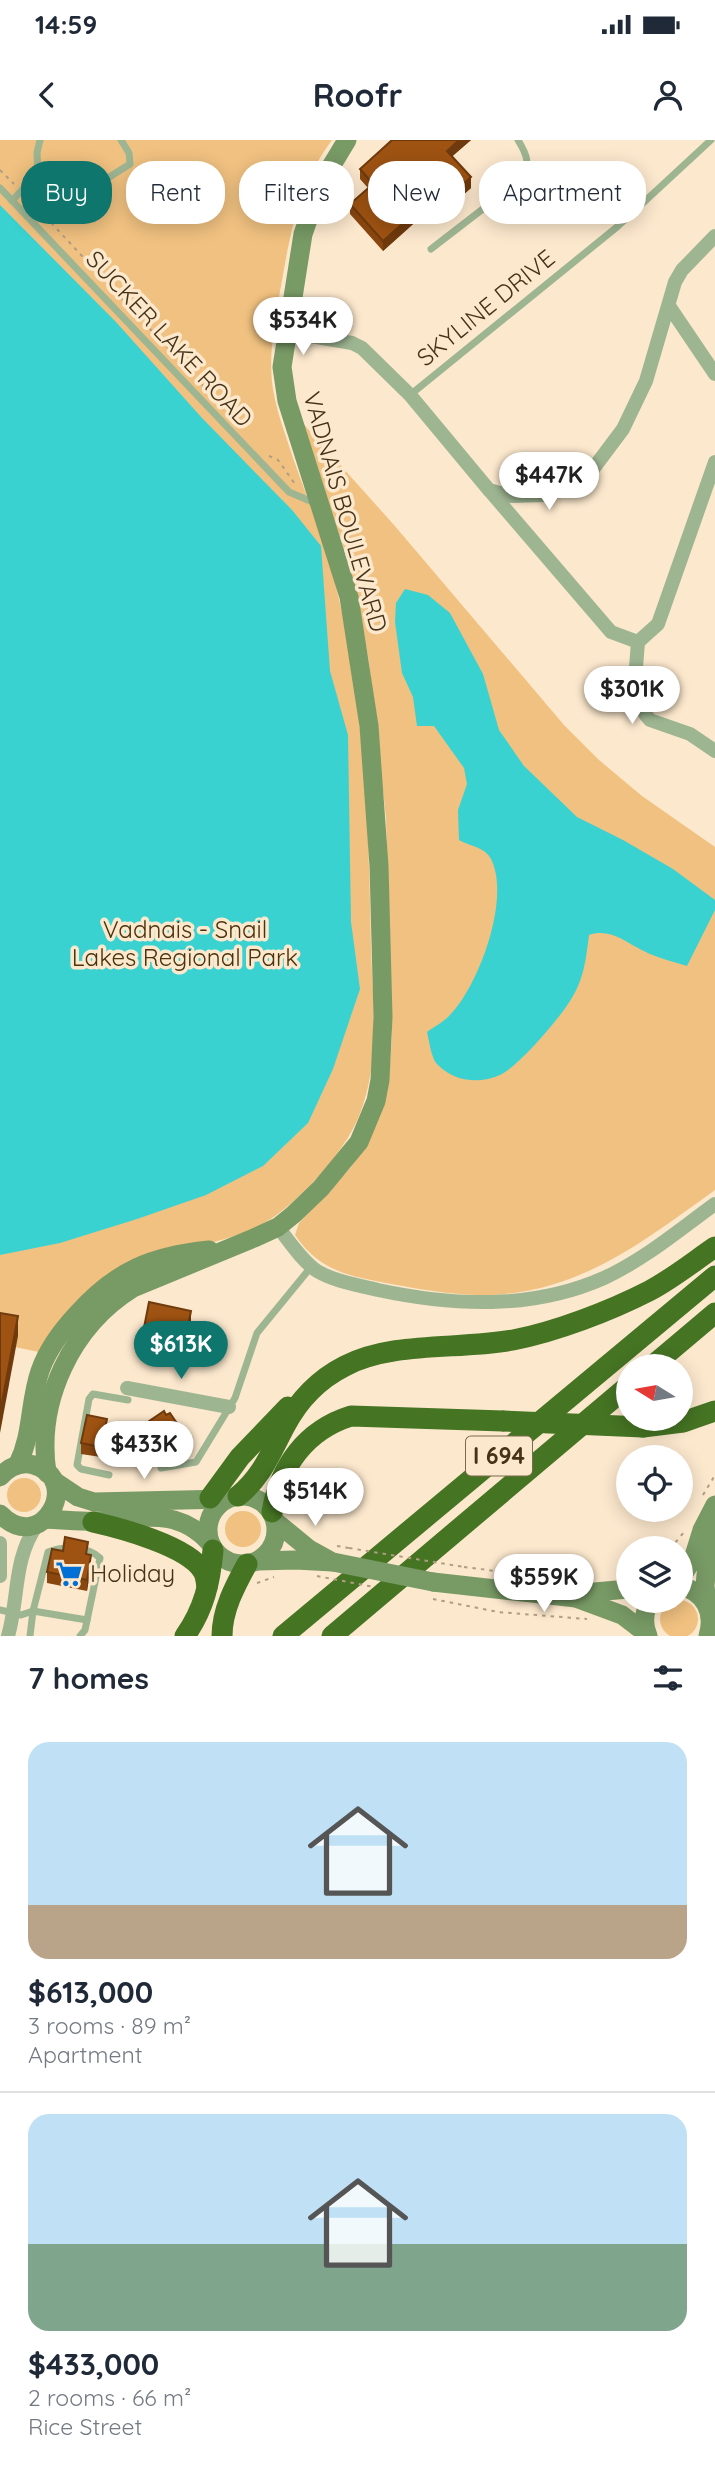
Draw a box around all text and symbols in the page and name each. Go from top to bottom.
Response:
text: 14:59 [35,8,97,41]
text: Roofr [313,75,402,115]
icon: back [28,76,66,114]
icon: person [649,76,687,114]
chip: Buy [21,161,112,224]
chip: Rent [126,161,225,224]
chip: Filters [239,161,354,224]
chip: New [368,161,465,224]
chip: Apartment [479,161,646,224]
street label: SKYLINE DRIVE [410,242,560,372]
street label: SUCKER LAKE ROAD [80,244,259,433]
pin: $534K [254,298,352,357]
text: $534K [269,305,337,334]
street label: VADNAIS BOULEVARD [297,388,395,635]
pin: $447K [500,452,598,512]
text: $447K [515,460,583,489]
pin: $301K [583,666,681,726]
text: $301K [600,674,664,703]
park label: Vadnais - Snail Lakes Regional Park [72,914,298,972]
pin: $613K [132,1322,230,1381]
text: $613K [150,1329,212,1358]
north arrow [616,1354,693,1432]
map controls [616,1354,693,1613]
pin: $433K [95,1422,193,1481]
text: $433K [110,1429,178,1458]
road number: I 694 [466,1436,532,1476]
button: locate [616,1445,693,1522]
pin: $514K [266,1468,364,1528]
text: $514K [283,1476,347,1505]
button: layers [616,1536,693,1613]
pin: $559K [495,1554,593,1614]
place label: Holiday [90,1558,175,1588]
supermarket icon: Holiday [54,1559,84,1589]
text: $559K [510,1562,578,1591]
text: 7 homes [28,1659,149,1697]
icon: filters [649,1659,687,1697]
icon: home [295,1788,421,1914]
text: $613,000 [28,1973,153,2011]
text: 3 rooms · 89 m² [28,2011,191,2040]
text: Apartment [28,2040,142,2069]
icon: home [295,2160,421,2286]
text: $433,000 [28,2345,159,2383]
text: 2 rooms · 66 m² [28,2383,191,2412]
text: Rice Street [28,2412,142,2441]

